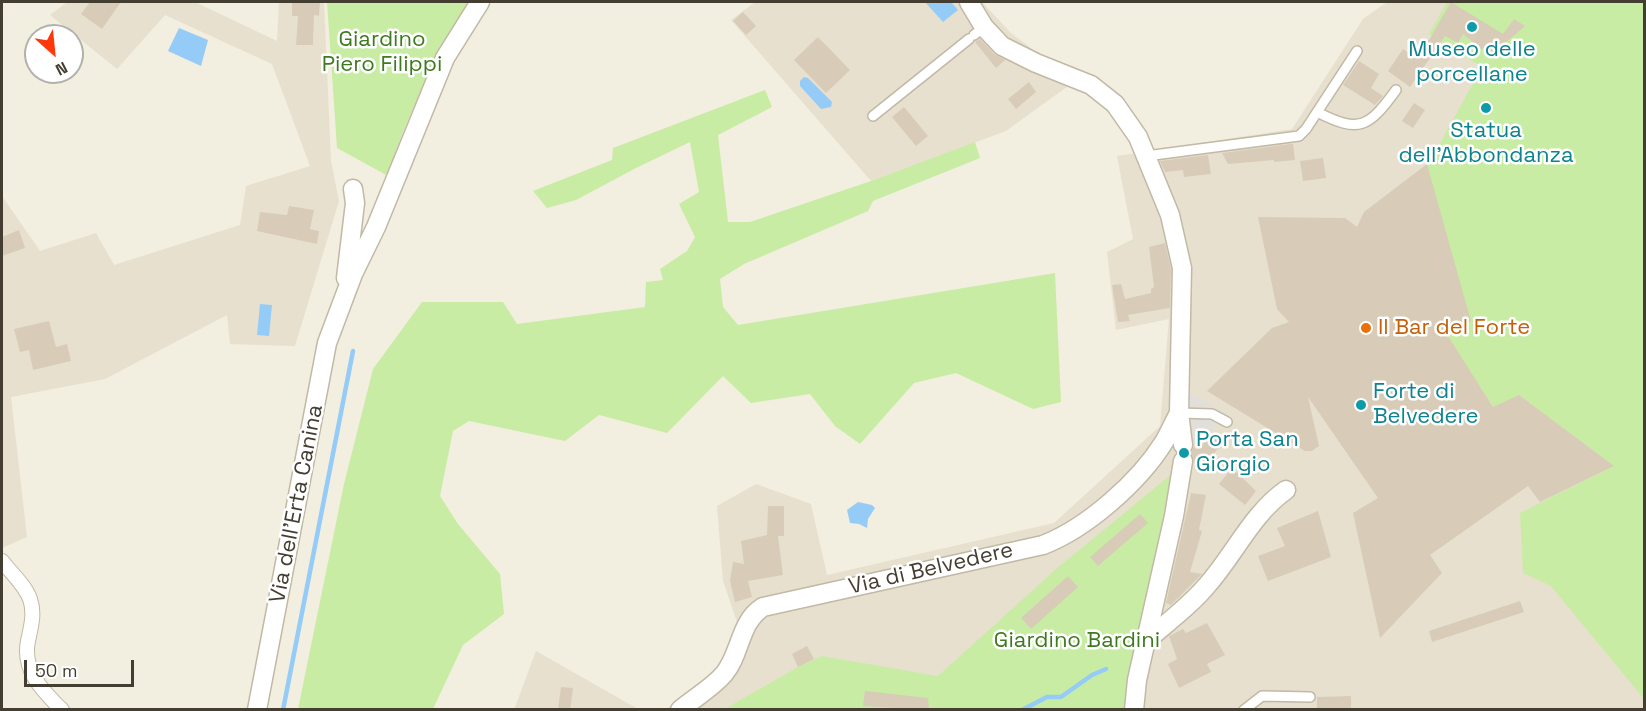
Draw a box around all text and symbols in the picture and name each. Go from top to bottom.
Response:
marker: Museo delle porcellane [1465,20,1479,34]
north arrow [24,24,84,84]
park label: Giardino Piero Filippi [322,27,442,78]
place label: Museo delle porcellane [1408,37,1536,88]
text: N [52,57,71,80]
marker: Statua dell'Abbondanza [1479,101,1493,115]
place label: Statua dell'Abbondanza [1398,118,1574,170]
place label: Il Bar del Forte [1378,315,1530,341]
marker: Il Bar del Forte [1359,321,1373,335]
place label: Forte di Belvedere [1373,379,1479,430]
marker: Forte di Belvedere [1354,398,1368,412]
street label: Via dell'Erta Canina [265,403,329,605]
place label: Porta San Giorgio [1196,427,1299,478]
marker: Porta San Giorgio [1177,446,1191,460]
street label: Via di Belvedere [846,537,1016,601]
park label: Giardino Bardini [994,628,1160,654]
scale bar [27,648,136,686]
text: 50 m [35,659,77,682]

